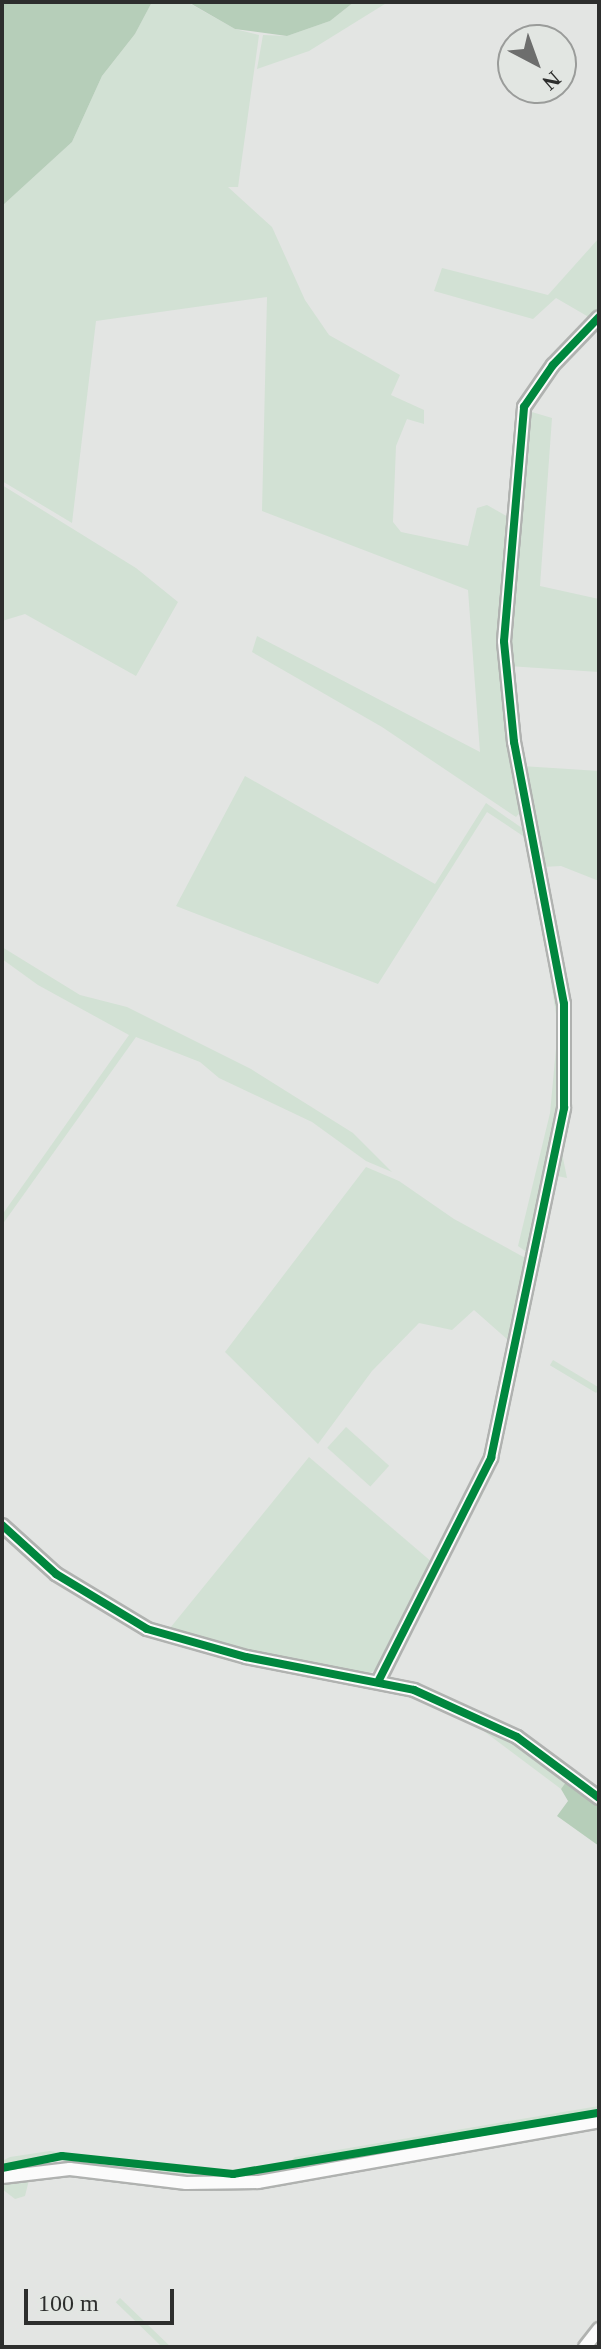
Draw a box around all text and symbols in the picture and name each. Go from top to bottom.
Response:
north arrow [497,24,577,104]
text: N [538,66,566,96]
scale bar [28,2273,178,2323]
text: 100 m [38,2290,99,2316]

